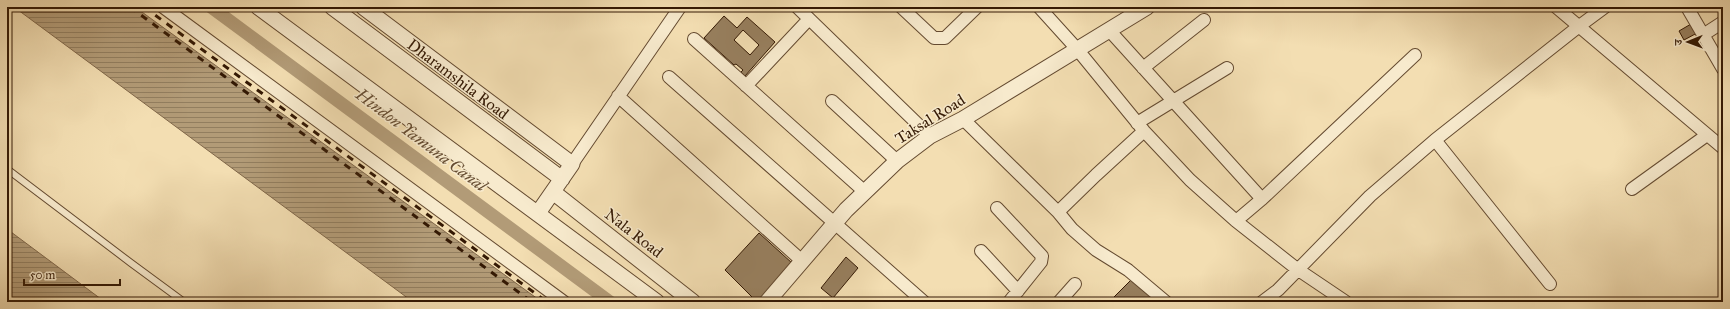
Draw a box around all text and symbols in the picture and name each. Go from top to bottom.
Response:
north arrow [1668,22,1708,62]
street label: Dharamshila Road [404,35,512,123]
text: उ [1672,38,1685,46]
water label: Hindon Yamuna Canal [351,83,492,197]
street label: Taksal Road [892,90,968,148]
street label: Nala Road [601,204,667,262]
scale bar [24,261,120,287]
text: 50 m [30,268,55,282]

